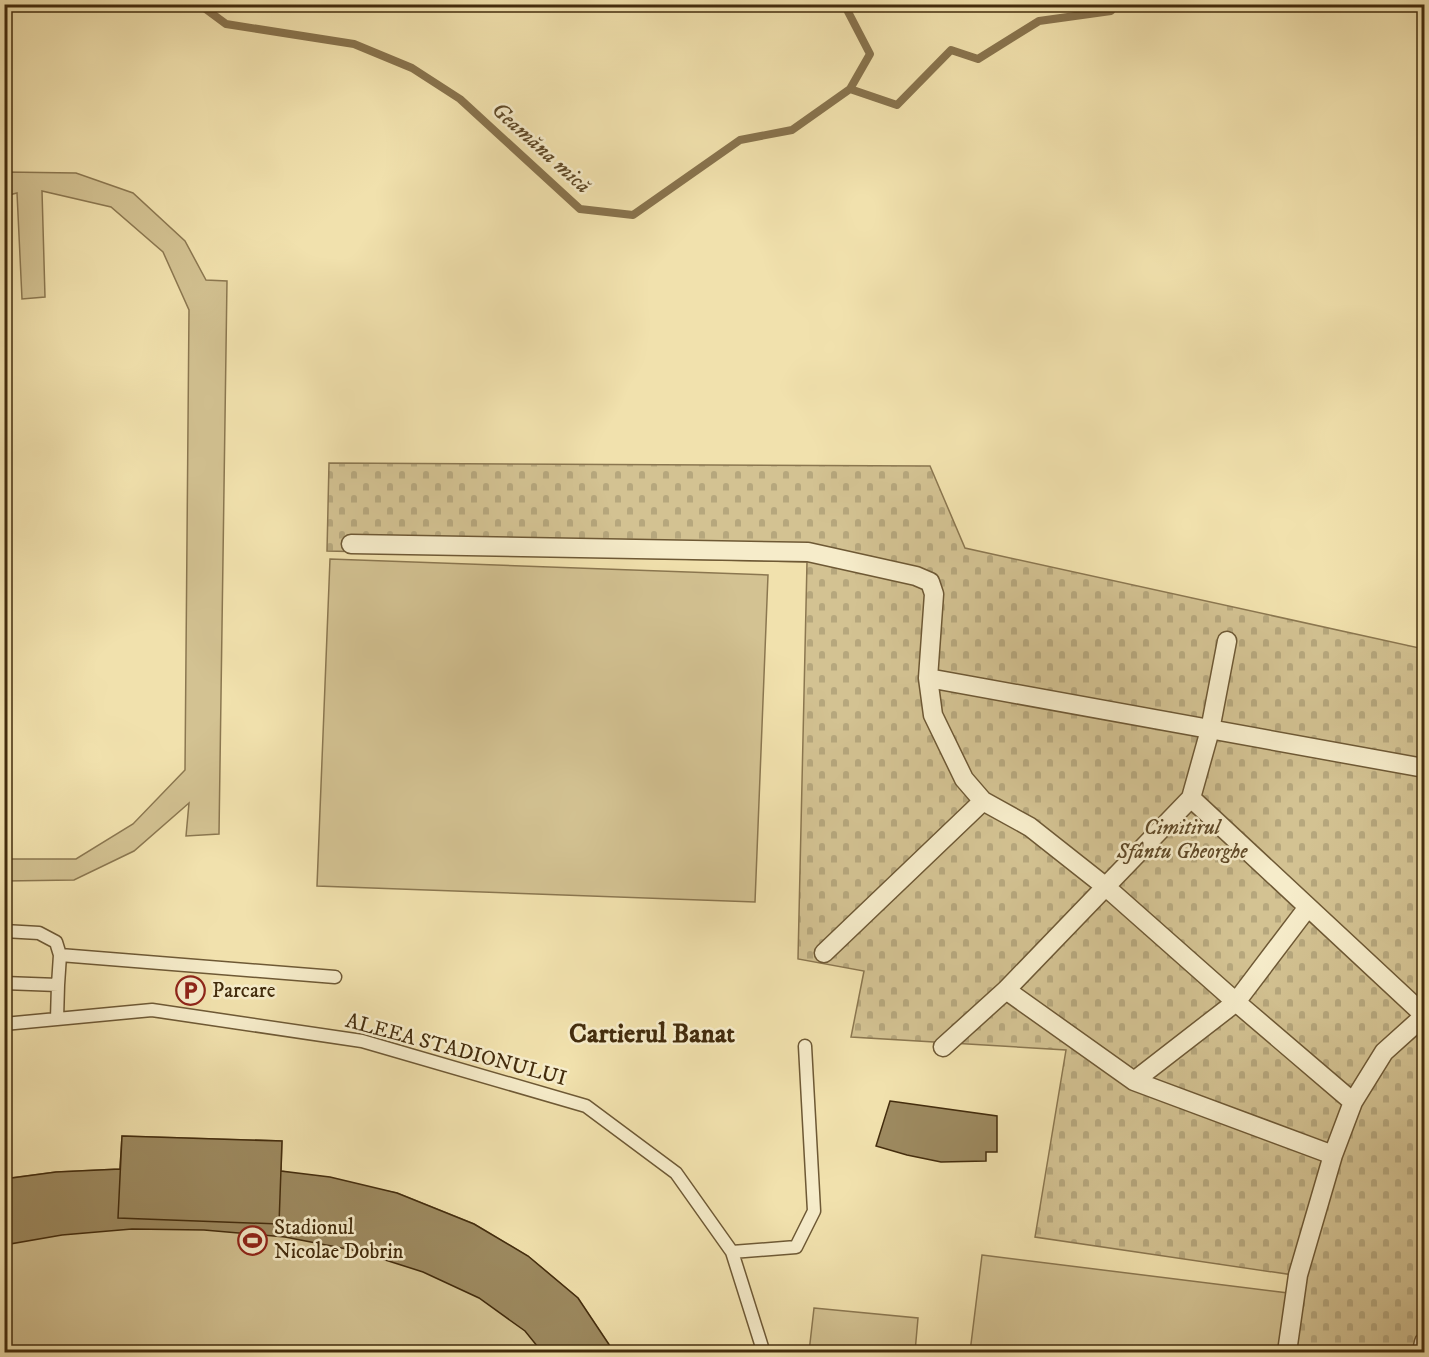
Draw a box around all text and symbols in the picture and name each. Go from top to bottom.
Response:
water label: Geamăna mică [486,96,597,200]
park label: Cimitirul Sfântu Gheorghe [1116,815,1248,865]
parking icon: Parcare [175,975,207,1007]
place label: Parcare [212,978,276,1004]
street label: ALEEA STADIONULUI [343,1008,569,1092]
district label: Cartierul Banat [569,1017,735,1051]
place label: Stadionul Nicolae Dobrin [274,1215,404,1265]
sports icon: Stadionul Nicolae Dobrin [237,1224,269,1256]

